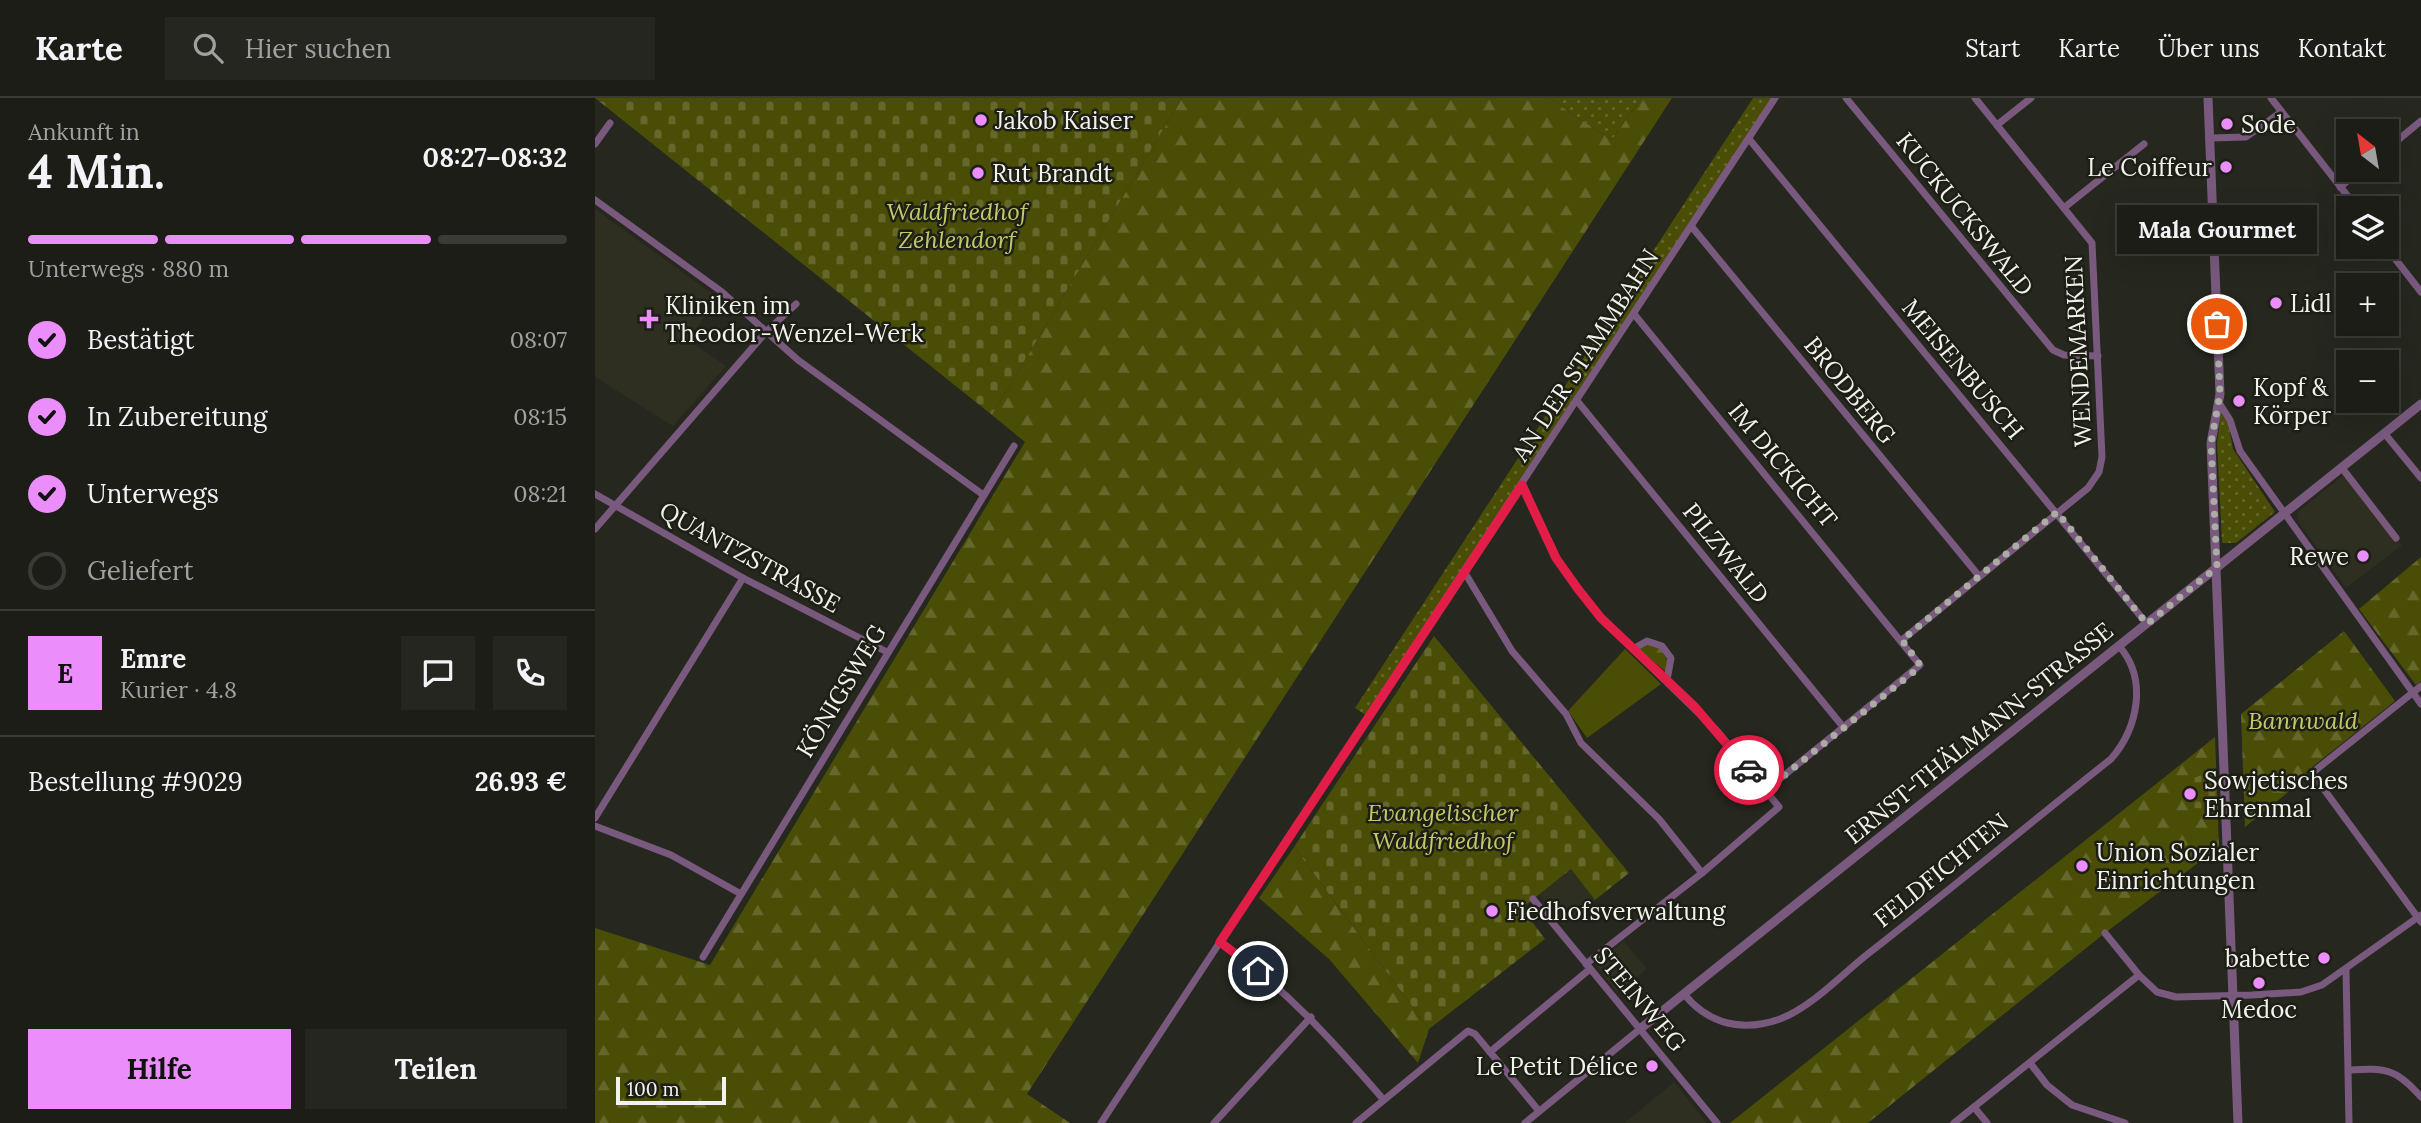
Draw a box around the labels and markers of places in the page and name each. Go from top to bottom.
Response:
place label: Jakob Kaiser [994,105,1134,136]
place label: Sode [2241,109,2296,140]
marker: Jakob Kaiser [973,112,989,128]
marker: Sode [2219,116,2235,132]
place label: Le Coiffeur [2087,152,2213,183]
place label: Rut Brandt [992,158,1113,189]
marker: Le Coiffeur [2218,159,2234,175]
marker: Rut Brandt [970,165,986,181]
callout: Mala Gourmet [2117,205,2317,254]
place label: Lidl [2290,288,2332,319]
place label: Kliniken im Theodor-Wenzel-Werk [665,290,924,349]
pin [2187,294,2247,354]
marker: Lidl [2268,295,2284,311]
marker: Kliniken im Theodor-Wenzel-Werk [639,309,659,329]
place label: Kopf & Körper [2253,372,2332,431]
marker: Kopf & Körper [2231,393,2247,409]
place label: Rewe [2289,541,2349,572]
marker: Rewe [2355,548,2371,564]
place label: Sowjetisches Ehrenmal [2204,765,2348,824]
marker: Sowjetisches Ehrenmal [2182,786,2198,802]
place label: Union Sozialer Einrichtungen [2096,837,2260,896]
marker: Union Sozialer Einrichtungen [2074,858,2090,874]
place label: Fiedhofsverwaltung [1506,896,1726,927]
marker: Fiedhofsverwaltung [1484,903,1500,919]
pin [1228,941,1288,1001]
place label: babette [2225,943,2310,974]
marker: babette [2316,950,2332,966]
marker: Medoc [2251,975,2267,991]
place label: Medoc [2221,994,2297,1025]
place label: Le Petit Délice [1476,1051,1638,1082]
marker: Le Petit Délice [1644,1058,1660,1074]

